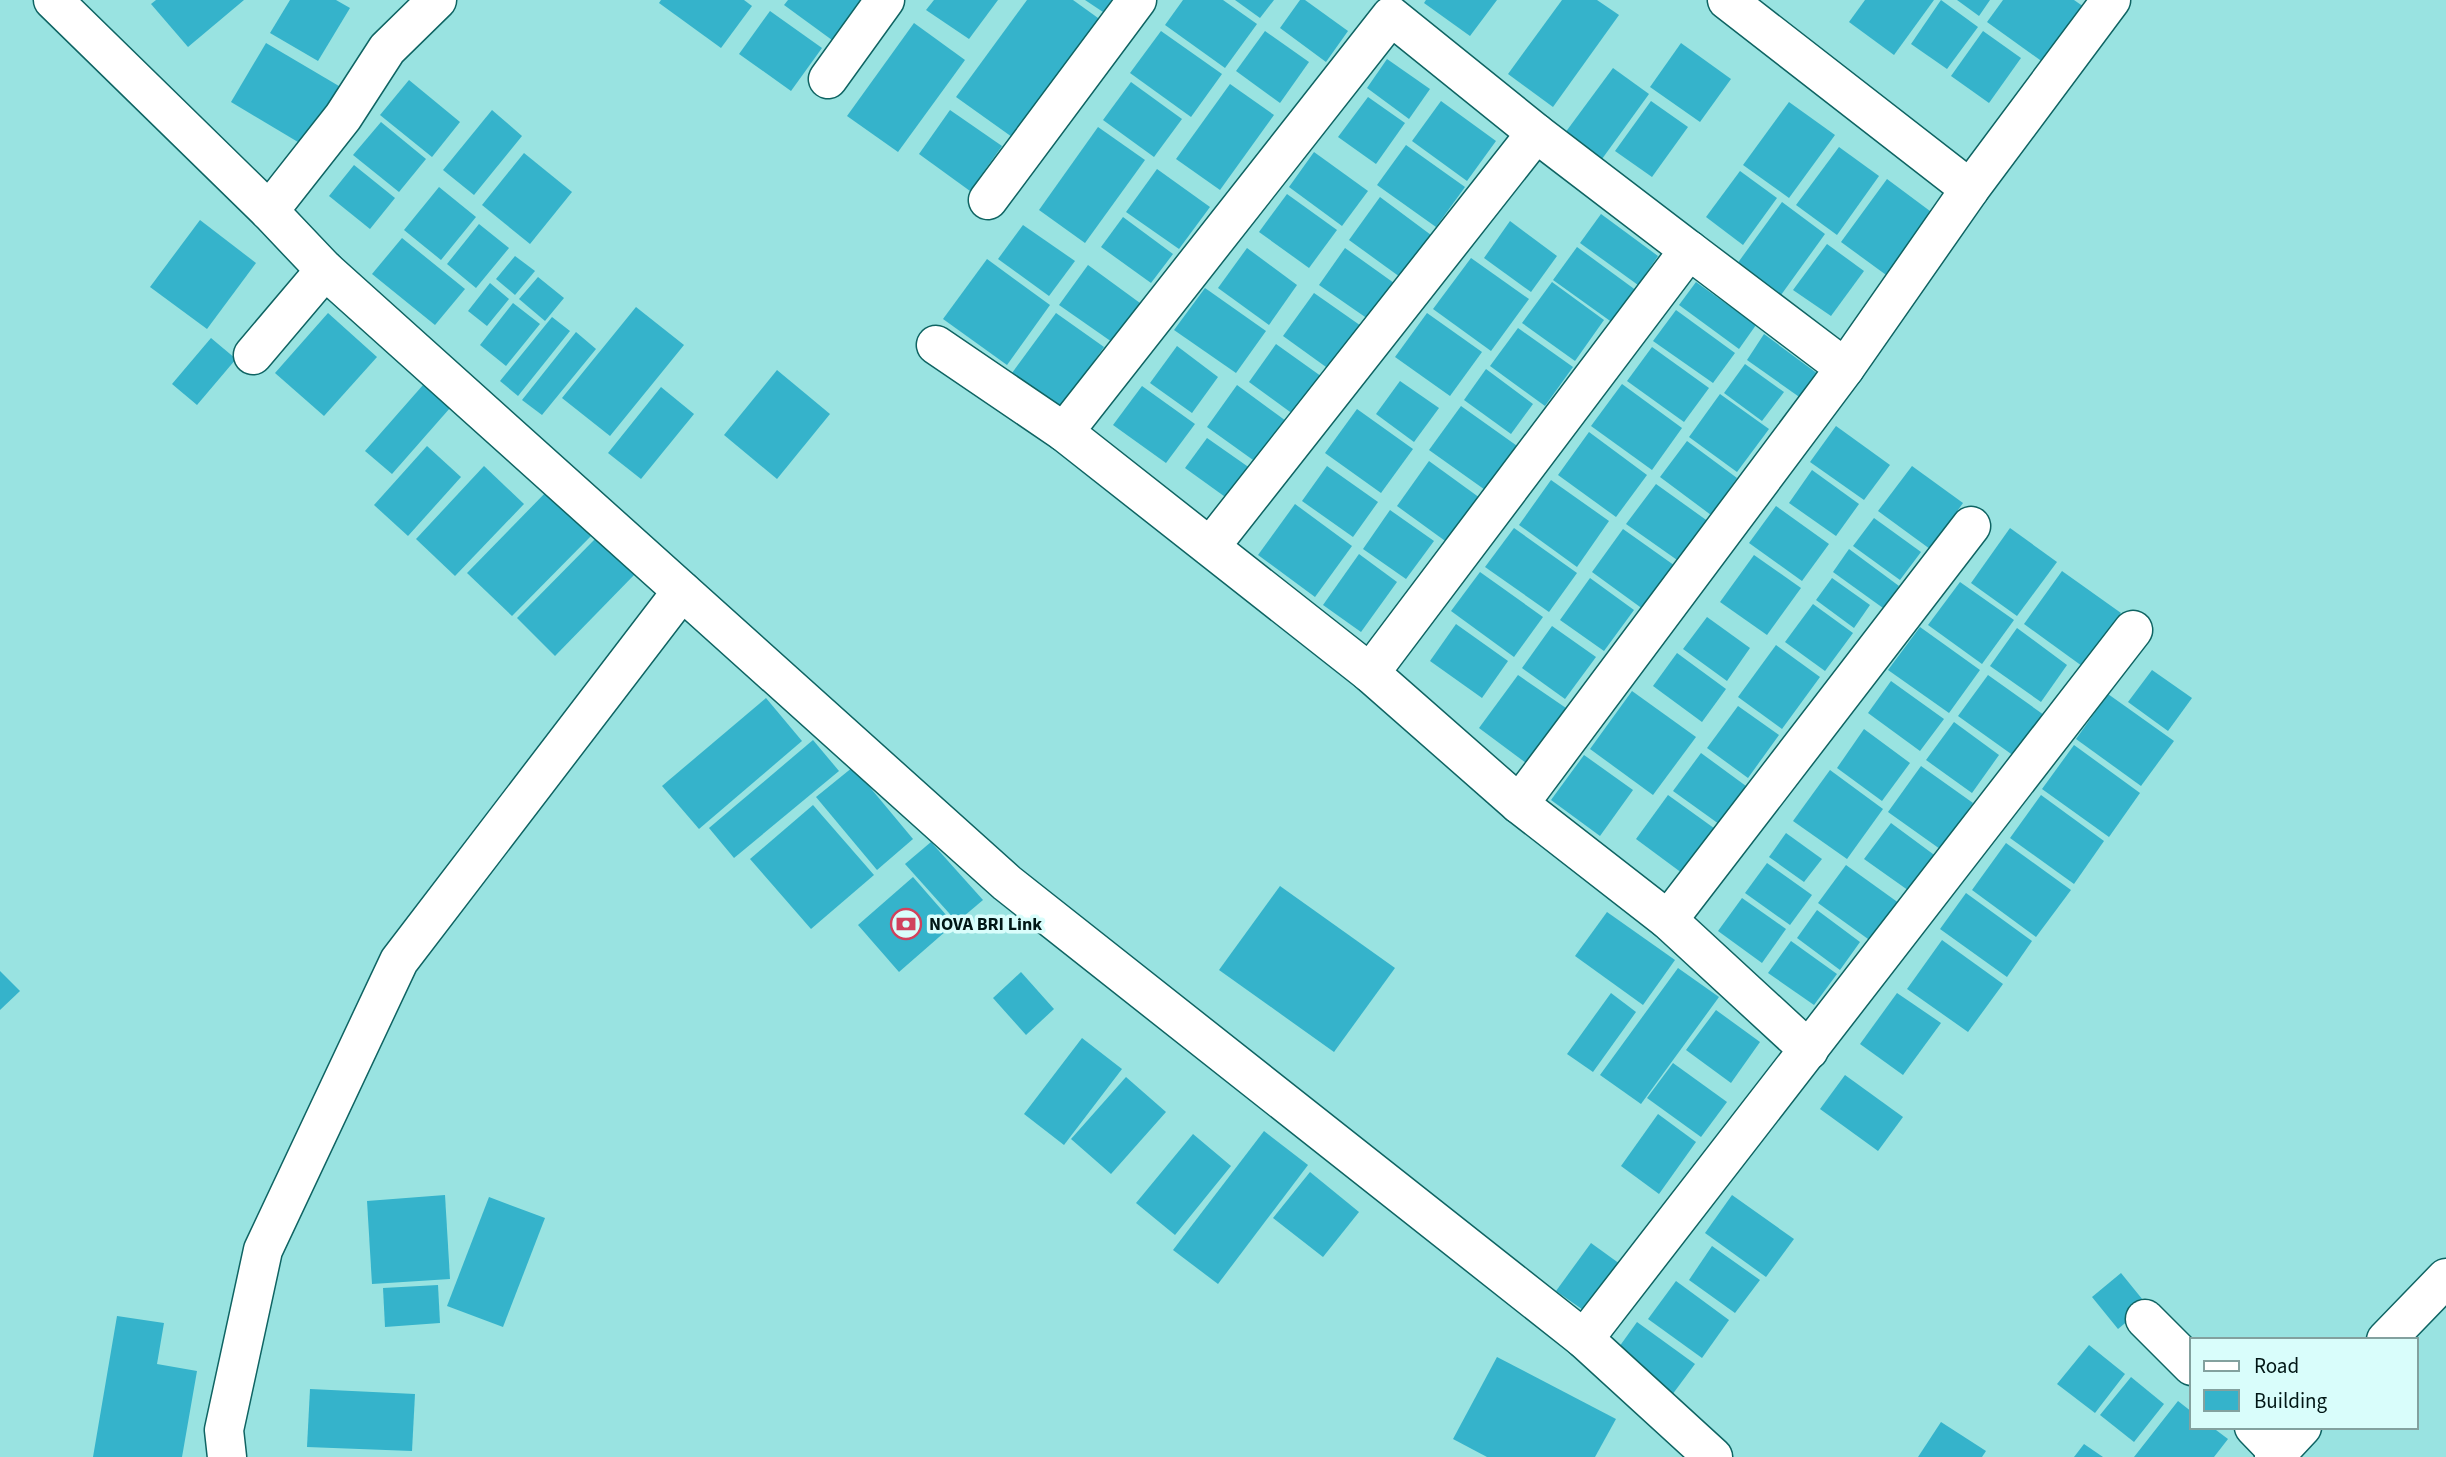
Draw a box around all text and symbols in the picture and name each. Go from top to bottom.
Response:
bank icon: NOVA BRI Link [889,907,923,941]
place label: NOVA BRI Link [929,912,1042,937]
legend [2190,1338,2418,1429]
text: Road [2254,1351,2299,1381]
text: Building [2254,1386,2328,1416]

